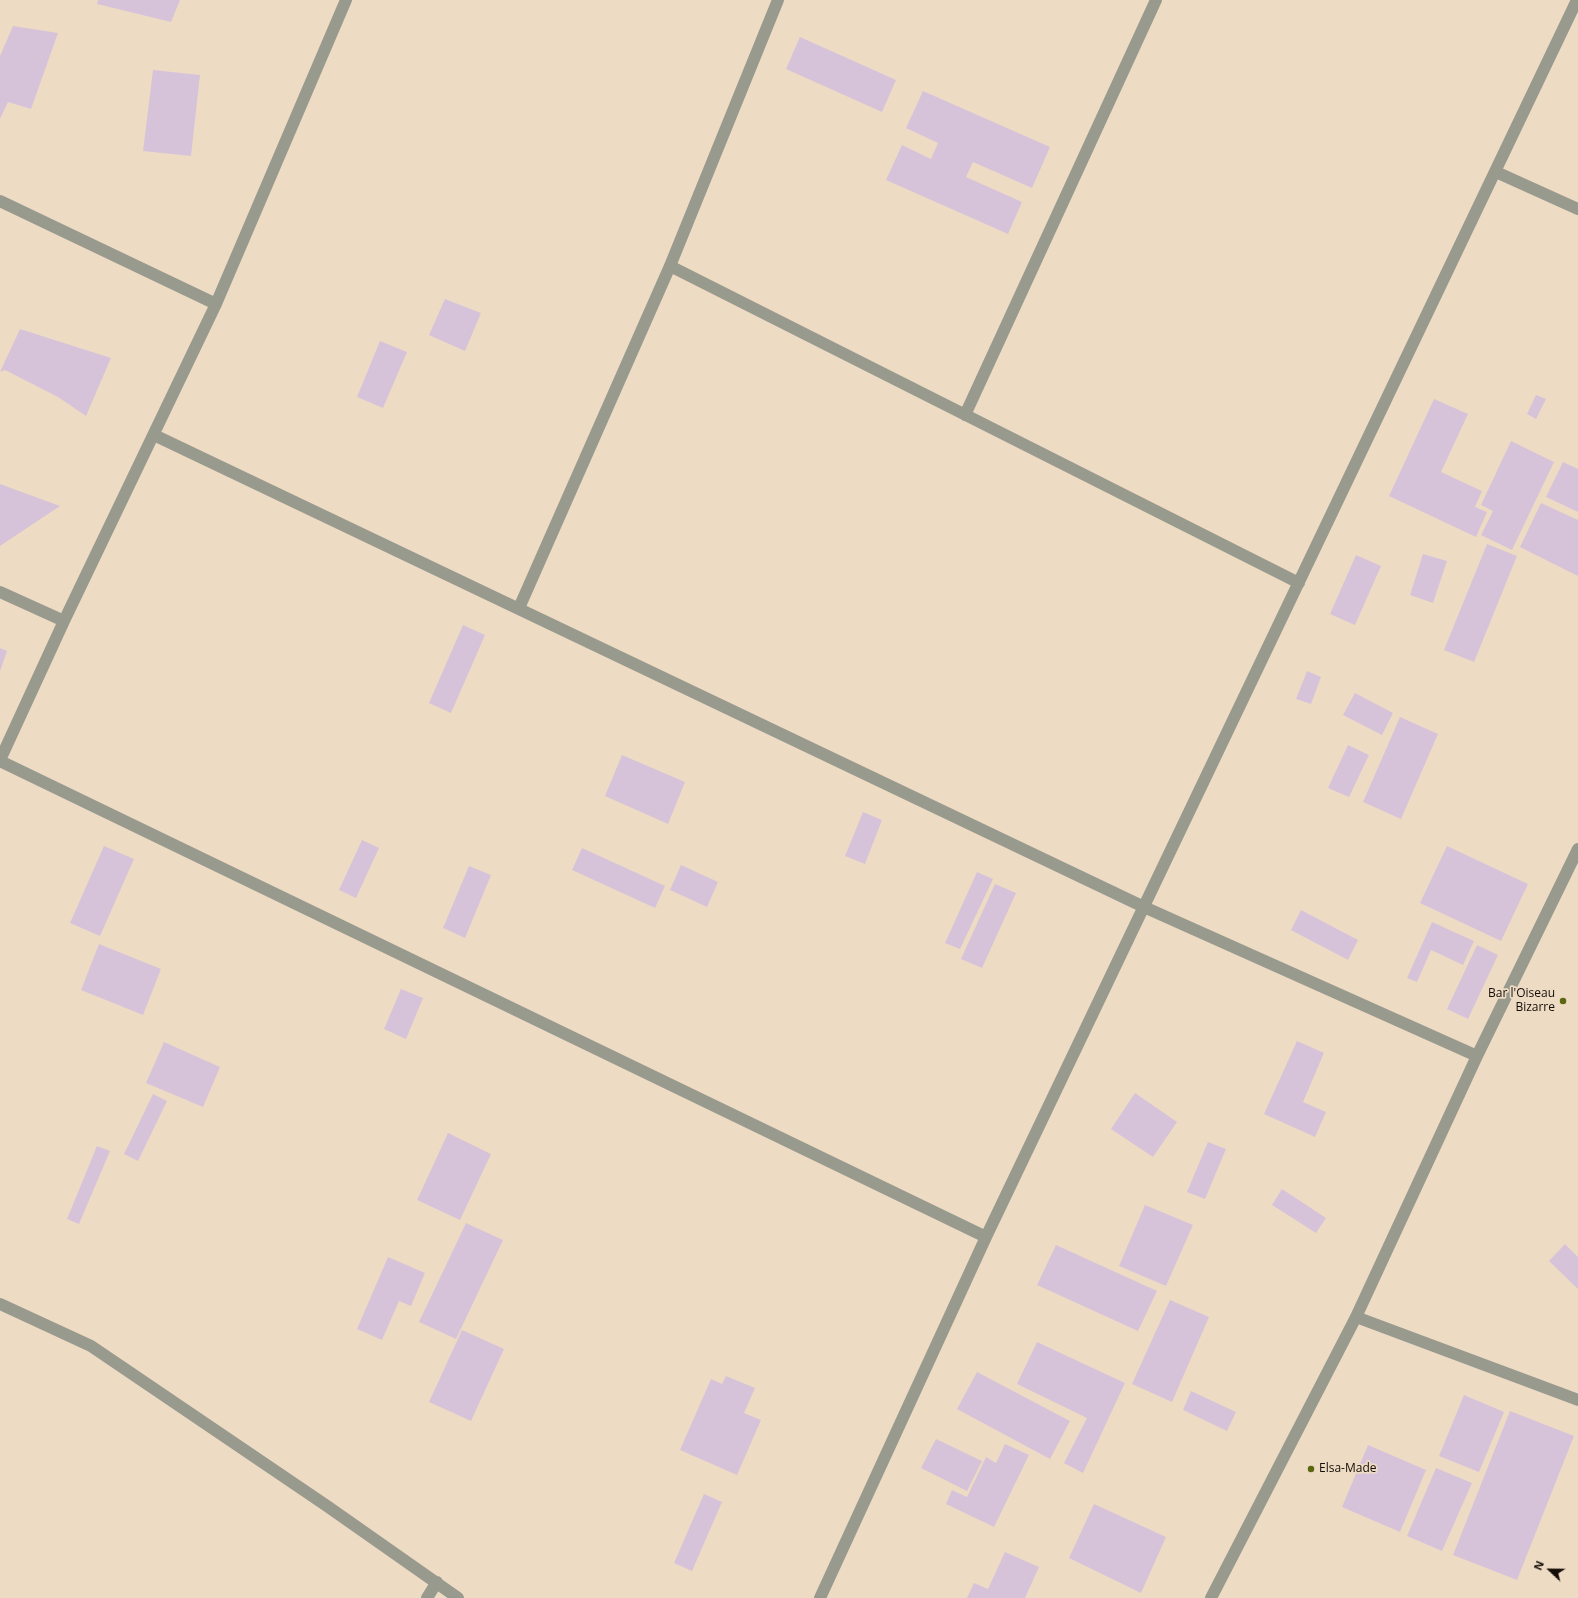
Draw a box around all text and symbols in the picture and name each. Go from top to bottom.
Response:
place label: Bar l'Oiseau Bizarre [1488,987,1555,1015]
marker: Bar l'Oiseau Bizarre [1558,996,1568,1006]
place label: Elsa-Made [1319,1462,1376,1476]
marker: Elsa-Made [1306,1464,1316,1474]
north arrow [1530,1550,1570,1590]
text: N [1530,1558,1547,1572]

